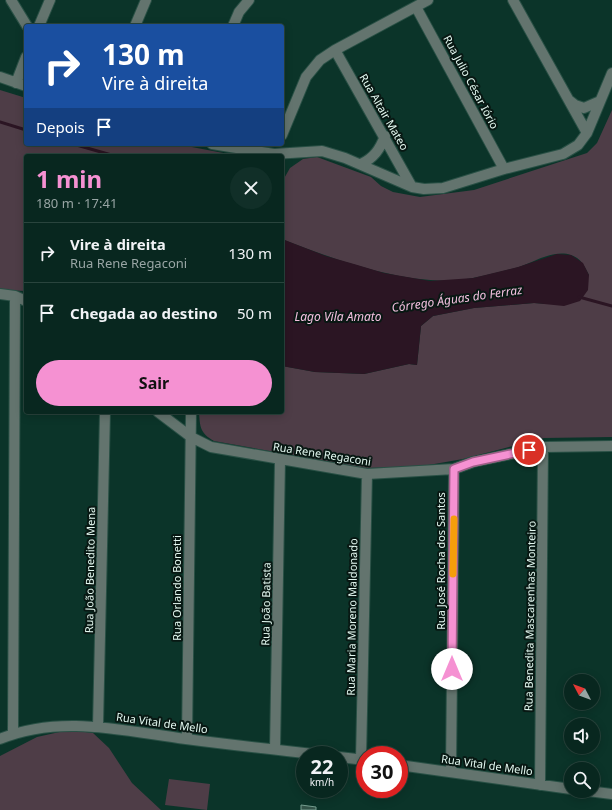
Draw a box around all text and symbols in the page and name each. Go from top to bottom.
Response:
street label: Rua Julio César Iório [440,32,503,132]
text: 130 m [102,35,185,73]
icon: right [36,40,88,92]
text: Vire à direita [102,71,208,95]
street label: Rua Altair Mateo [356,71,413,153]
icon: arrive [93,116,115,138]
text: Depois [36,117,85,137]
text: 1 min [36,162,102,195]
button: close [230,167,272,209]
text: 180 m · 17:41 [36,194,117,212]
text: Vire à direita [70,234,166,254]
icon: right [36,242,58,264]
text: 130 m [228,243,272,263]
text: Rua Rene Regaconi [70,254,187,272]
water label: Córrego Águas do Ferraz [391,281,524,316]
icon: arrive [36,302,58,324]
text: Chegada ao destino [70,303,218,323]
text: 50 m [237,303,272,323]
water label: Lago Vila Amato [295,308,382,325]
button: Sair [36,360,272,406]
pin [512,433,546,467]
street label: Rua Rene Regaconi [272,438,372,469]
icon: arrive [518,439,540,461]
street label: Rua José Rocha dos Santos [433,492,448,630]
street label: Rua João Benedito Mena [81,507,98,633]
street label: Rua Benedita Mascarenhas Monteiro [520,520,539,711]
street label: Rua Orlando Bonetti [169,535,184,641]
street label: Rua Maria Moreno Maldonado [343,538,360,696]
street label: Rua João Batista [257,562,274,646]
position arrow [431,648,473,690]
north arrow [564,674,600,710]
map controls [564,674,600,798]
street label: Rua Vital de Mello [115,709,209,736]
button: sound [564,718,600,754]
speed limit sign: 30 [356,746,408,798]
street label: Rua Vital de Mello [440,751,534,778]
text: 22 [311,753,333,780]
button: search [564,762,600,798]
text: km/h [310,775,334,789]

